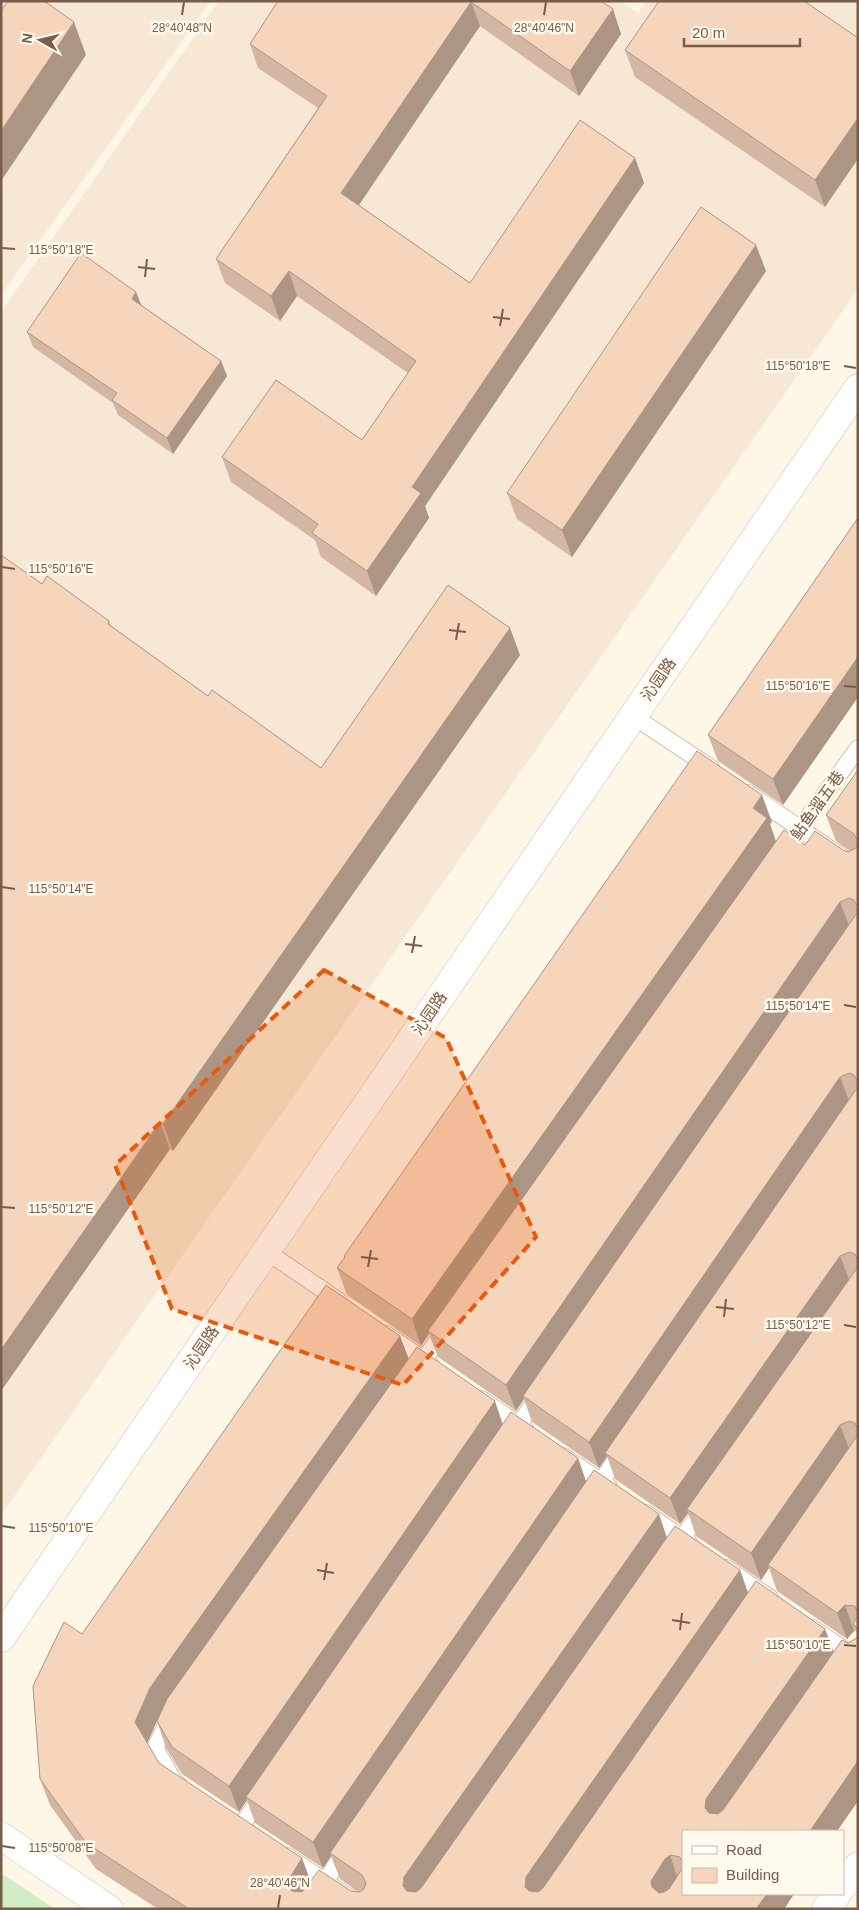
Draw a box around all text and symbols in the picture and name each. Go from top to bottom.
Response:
north arrow [15,15,65,65]
scale bar [684,15,800,47]
text: 28°40'48"N [152,21,212,35]
text: 28°40'46"N [514,21,574,35]
text: 20 m [692,24,725,41]
text: N [18,32,36,44]
text: 115°50'18"E [28,243,94,257]
text: 115°50'18"E [765,359,831,373]
text: 115°50'16"E [28,562,94,576]
street label: 沁园路 [638,655,679,704]
text: 115°50'16"E [765,679,831,693]
street label: 鲇鱼溜五巷 [787,768,847,843]
text: 115°50'14"E [28,882,94,896]
street label: 沁园路 [409,989,450,1038]
text: 115°50'14"E [765,999,831,1013]
text: 115°50'12"E [28,1202,94,1216]
text: 115°50'12"E [765,1318,831,1332]
street label: 沁园路 [181,1323,222,1372]
text: 115°50'10"E [28,1521,94,1535]
text: 115°50'10"E [765,1638,831,1652]
legend [682,1830,844,1895]
text: 115°50'08"E [28,1841,94,1855]
text: Road [726,1841,762,1858]
text: Building [726,1866,779,1883]
text: 28°40'46"N [250,1876,310,1890]

